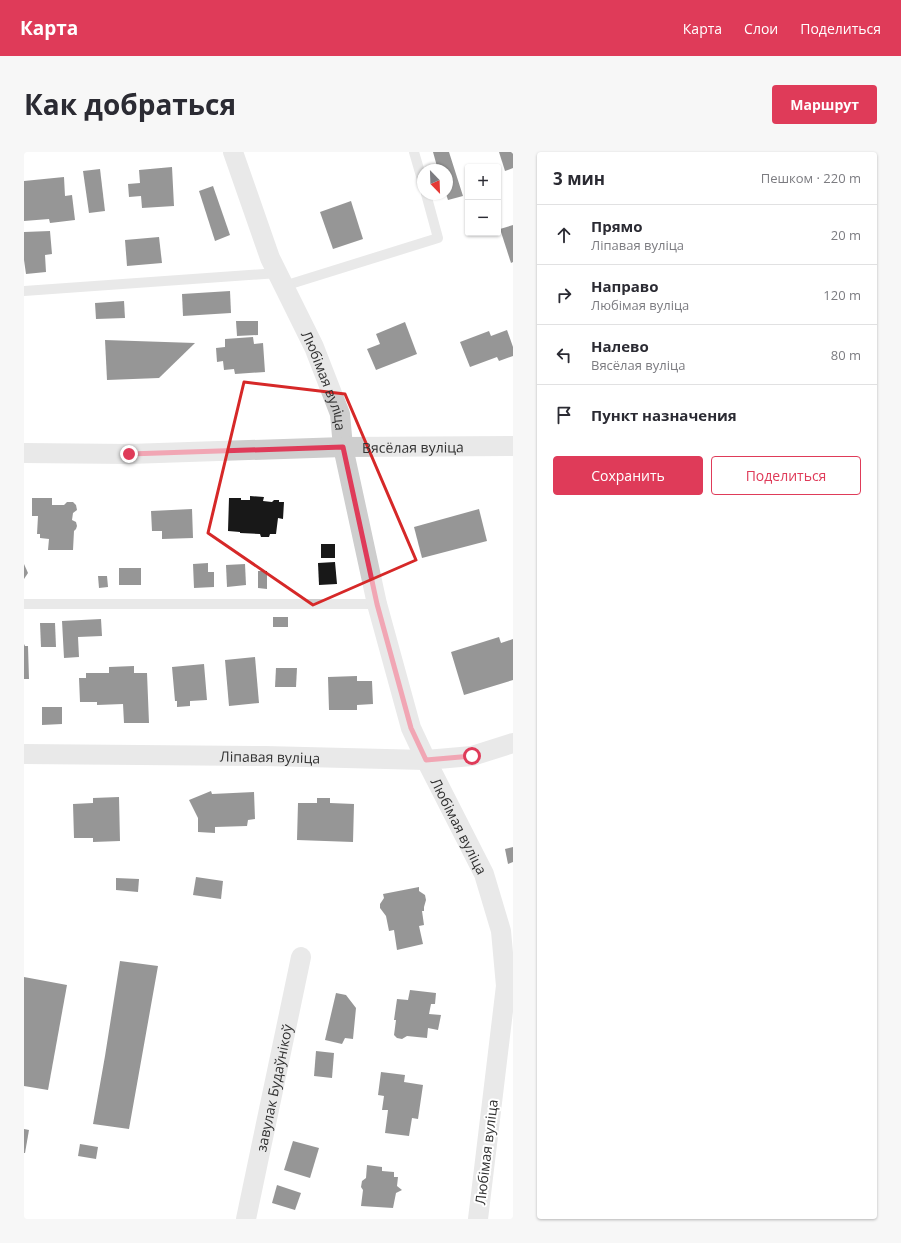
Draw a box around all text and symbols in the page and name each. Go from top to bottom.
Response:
text: Карта [20,15,78,41]
text: Карта [683,19,722,38]
text: Слои [744,19,778,38]
text: Поделиться [800,19,881,38]
text: Как добраться [24,85,236,123]
button: Маршрут [772,85,877,124]
north arrow [417,164,453,200]
map controls [465,164,501,236]
button: + [465,164,501,200]
text: 3 мин [553,167,605,190]
text: Пешком · 220 m [761,169,861,187]
button: − [465,200,501,236]
text: Прямо [591,216,643,236]
icon: ahead [553,224,575,246]
text: 20 m [831,226,861,244]
text: Ліпавая вуліца [591,236,684,254]
text: Направо [591,276,659,296]
icon: right [553,284,575,306]
text: 120 m [823,286,861,304]
text: Любімая вуліца [591,296,689,314]
street label: Любімая вуліца [298,327,351,431]
text: Налево [591,336,649,356]
icon: left [553,344,575,366]
text: 80 m [831,346,861,364]
text: Вясёлая вуліца [591,356,685,374]
icon: arrive [553,404,575,426]
text: Пункт назначения [591,405,737,425]
street label: Вясёлая вуліца [362,437,464,456]
route end [120,445,138,463]
button: Сохранить [553,456,703,495]
button: Поделиться [711,456,861,495]
street label: Ліпавая вуліца [220,746,320,767]
route start [463,747,481,765]
street label: Любімая вуліца [427,774,492,877]
street label: завулак Будаўнікоў [251,1021,296,1153]
street label: Любімая вуліца [470,1098,502,1206]

